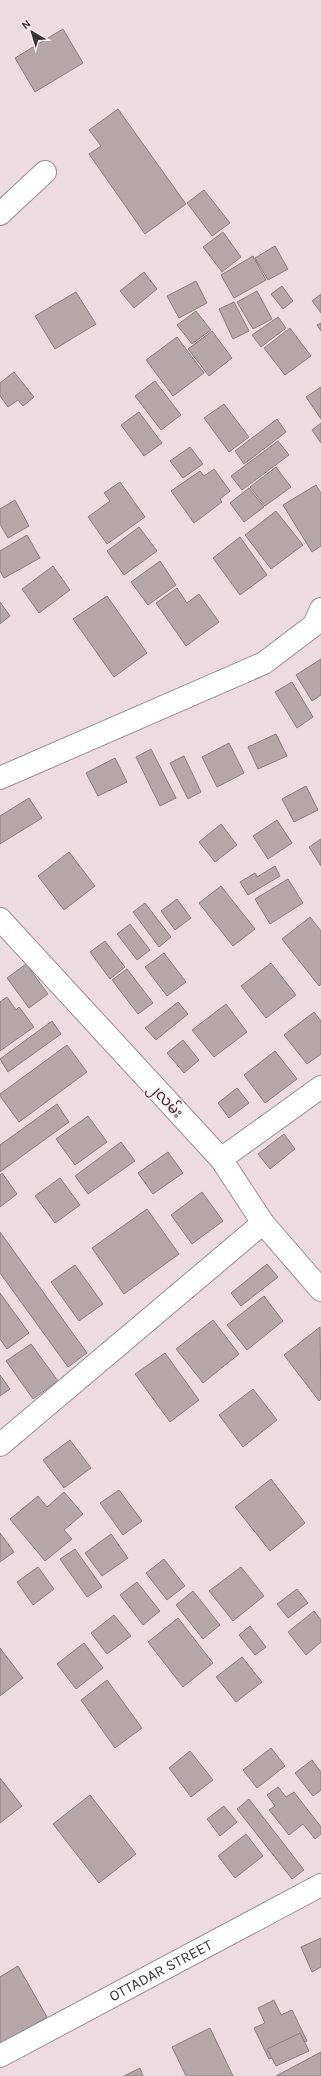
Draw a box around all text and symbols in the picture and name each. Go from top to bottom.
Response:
north arrow [12,12,52,52]
text: N [19,17,33,32]
street label: ၂လမ်း [143,1078,188,1124]
street label: OTTADAR STREET [106,1935,216,2005]

